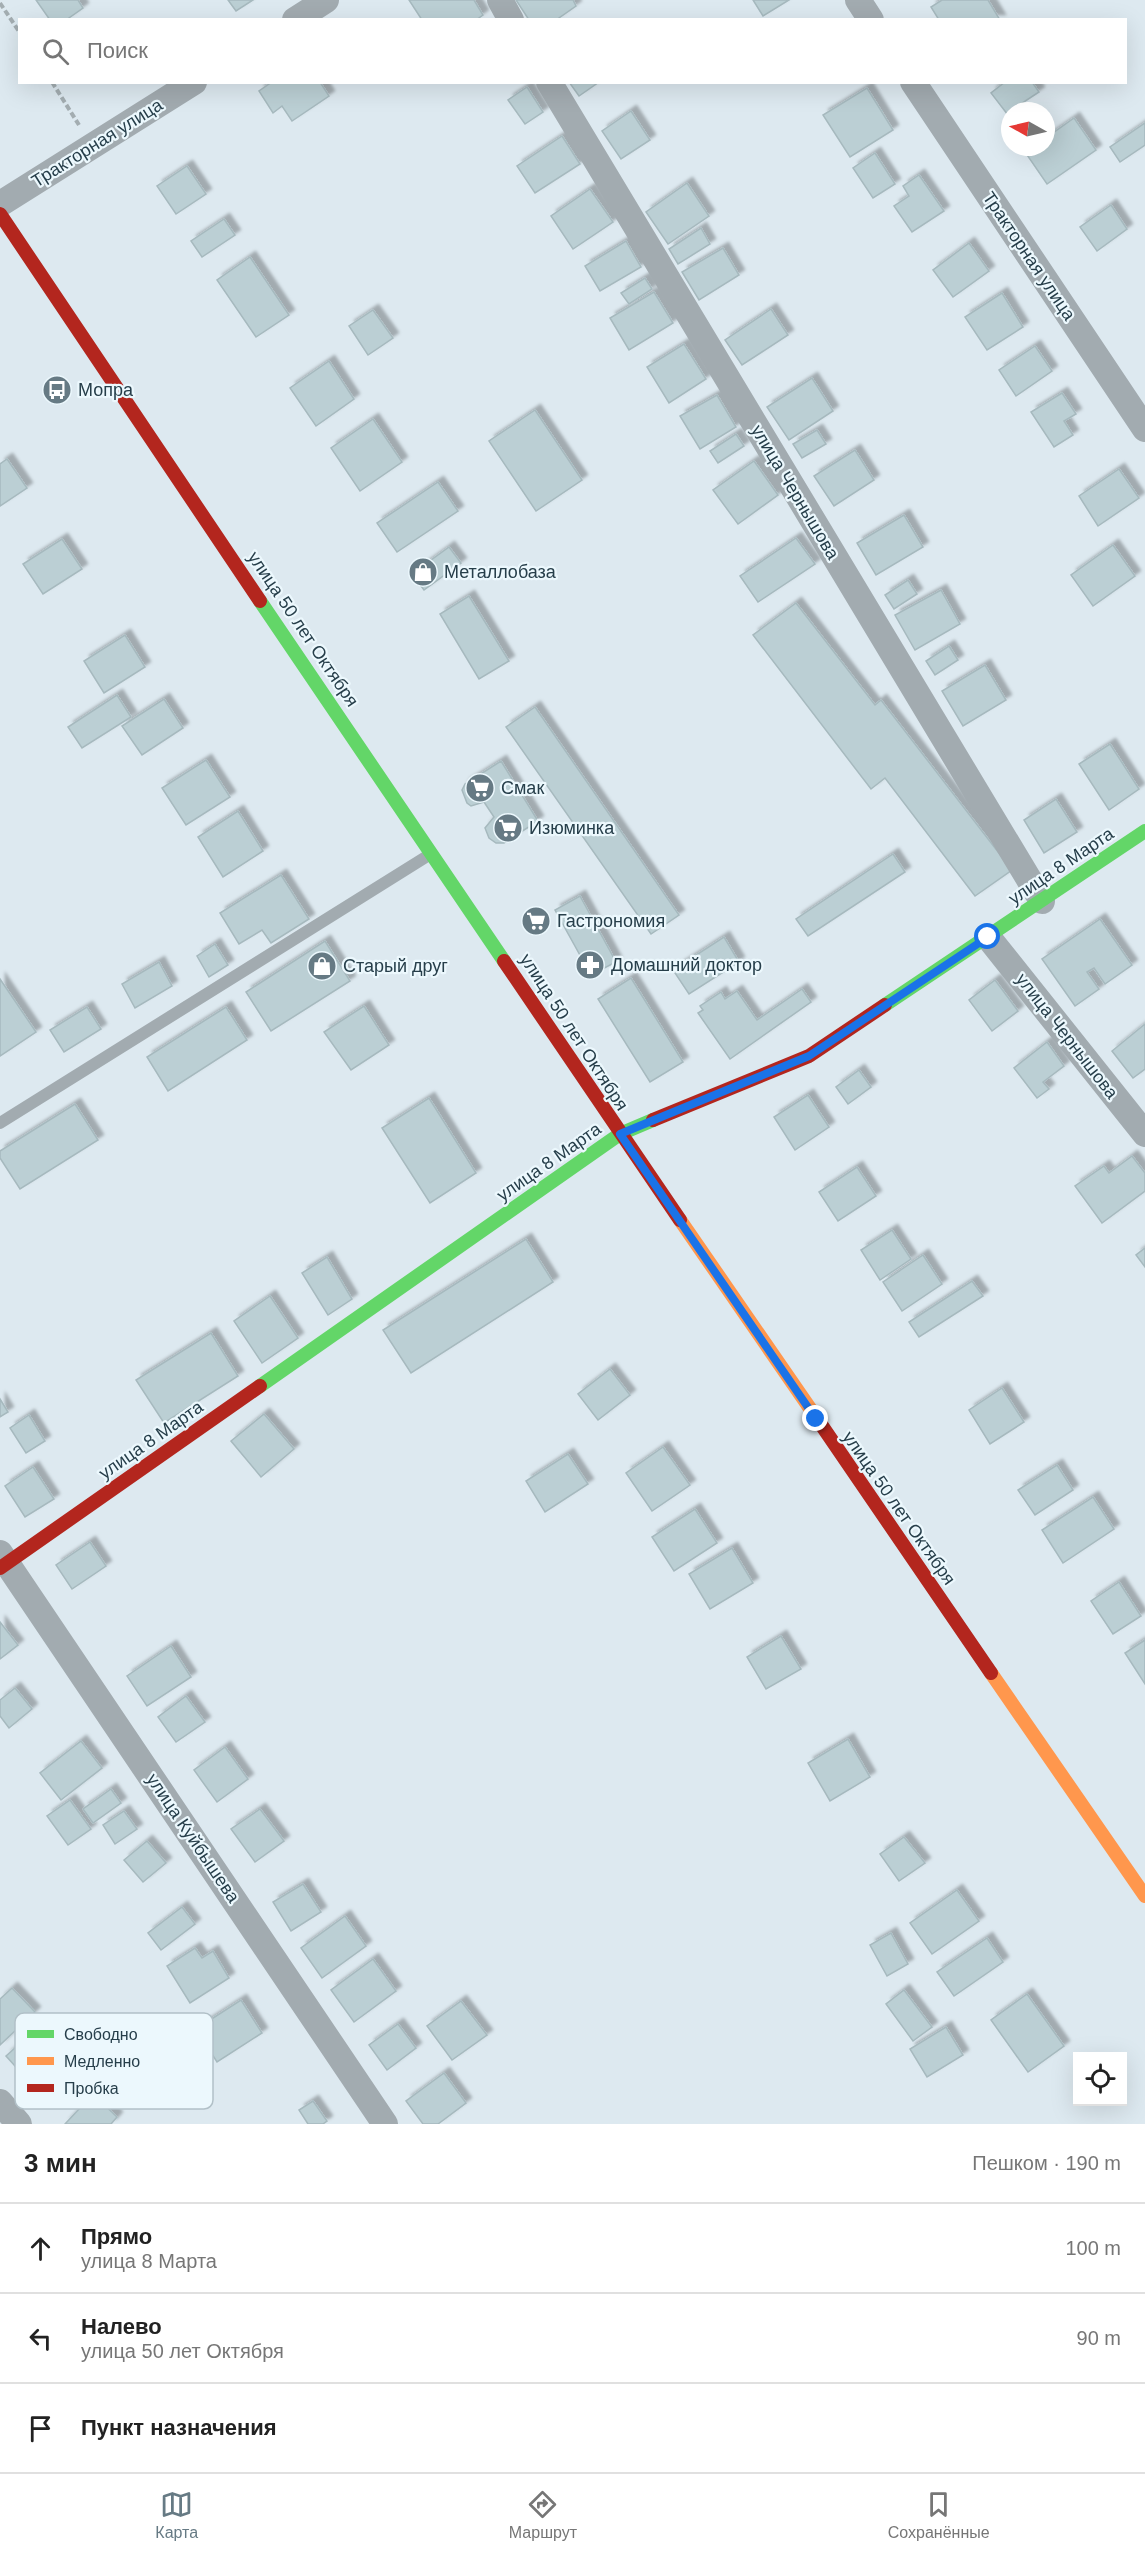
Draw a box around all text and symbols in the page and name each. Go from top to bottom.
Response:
search box [18,18,1127,84]
icon: search [39,35,72,68]
text: Поиск [87,38,148,63]
street label: Тракторная улица [28,94,167,191]
north arrow [1001,102,1055,156]
street label: Тракторная улица [979,188,1080,325]
bus stop icon: Мопра [41,374,73,406]
place label: Мопра [78,380,134,400]
street label: улица Чернышова [747,421,844,564]
street label: улица 50 лет Октября [244,548,362,710]
shop icon: Металлобаза [407,556,439,588]
place label: Металлобаза [444,562,557,582]
supermarket icon: Смак [464,772,496,804]
place label: Смак [501,778,544,798]
supermarket icon: Изюминка [492,812,524,844]
place label: Изюминка [529,818,615,838]
street label: улица 8 Марта [1005,823,1118,909]
supermarket icon: Гастрономия [520,905,552,937]
place label: Гастрономия [557,911,665,931]
route start [974,923,1000,949]
pharmacy icon: Домашний доктор [574,949,606,981]
shop icon: Старый друг [306,950,338,982]
street label: улица 50 лет Октября [516,950,632,1114]
place label: Домашний доктор [611,955,762,975]
place label: Старый друг [343,956,448,976]
street label: улица Чернышова [1012,969,1123,1103]
street label: улица 8 Марта [493,1118,606,1205]
street label: улица 8 Марта [95,1396,208,1483]
route end [802,1405,828,1431]
street label: улица 50 лет Октября [838,1427,960,1589]
street label: улица Куйбышева [142,1770,244,1907]
legend [15,2013,213,2109]
text: Свободно [64,2026,138,2043]
map controls [1073,2052,1127,2106]
button: locate [1073,2052,1127,2106]
text: Медленно [64,2053,140,2070]
text: Пробка [64,2080,119,2097]
text: 3 мин [24,2148,97,2178]
text: Пешком · 190 m [972,2152,1121,2174]
text: Прямо [81,2224,152,2249]
icon: ahead [24,2232,57,2265]
text: 100 m [1065,2237,1121,2259]
text: улица 8 Марта [81,2250,217,2272]
text: Налево [81,2314,162,2339]
icon: left [24,2322,57,2355]
text: 90 m [1077,2327,1121,2349]
text: улица 50 лет Октября [81,2340,284,2362]
icon: arrive [24,2412,57,2445]
text: Пункт назначения [81,2415,277,2440]
tab: Карта [155,2488,198,2542]
tab: Маршрут [509,2488,577,2542]
tab: Сохранённые [888,2488,990,2542]

